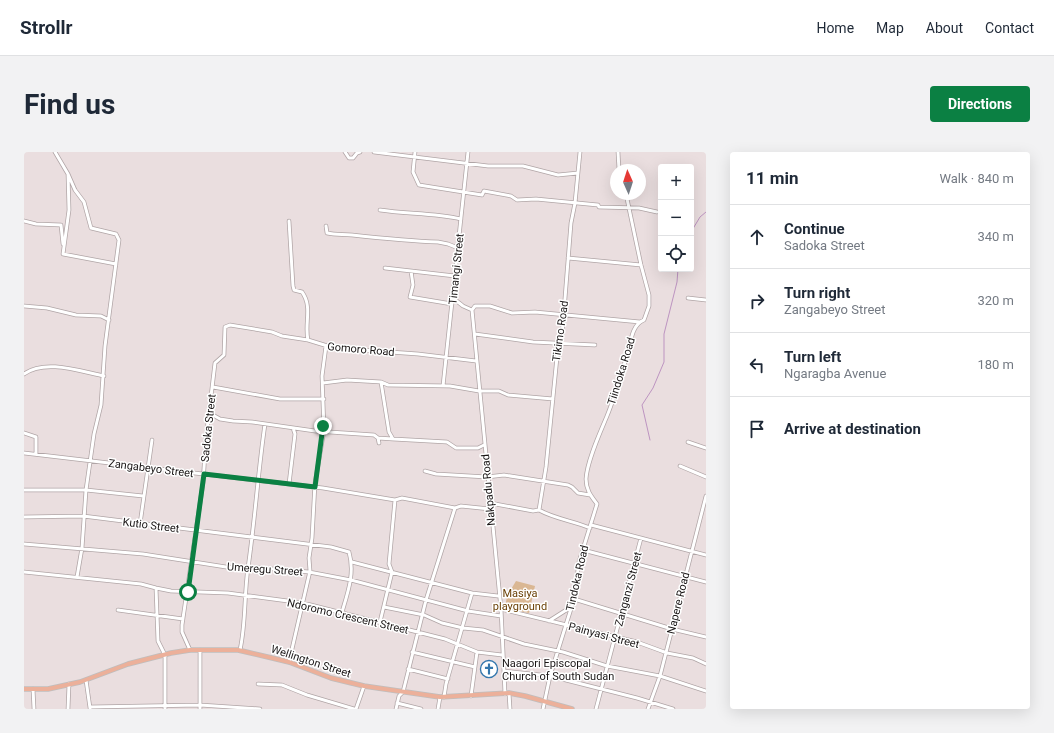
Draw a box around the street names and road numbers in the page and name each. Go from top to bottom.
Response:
street label: Timangi Street [446,232,467,305]
street label: Tikimo Road [550,300,571,362]
street label: Tiindoka Road [605,336,638,407]
street label: Gomoro Road [327,340,395,359]
street label: Sadoka Street [198,393,219,463]
street label: Nakpadu Road [479,454,498,526]
street label: Zangabeyo Street [108,457,195,480]
street label: Kutio Street [122,516,180,535]
street label: Tindoka Road [564,544,591,612]
street label: Zanganzi Street [612,550,645,628]
street label: Umeregu Street [227,560,304,579]
street label: Napere Road [665,571,692,635]
street label: Ndoromo Crescent Street [286,596,410,637]
street label: Painyasi Street [567,620,641,651]
street label: Wellington Street [269,642,353,681]

